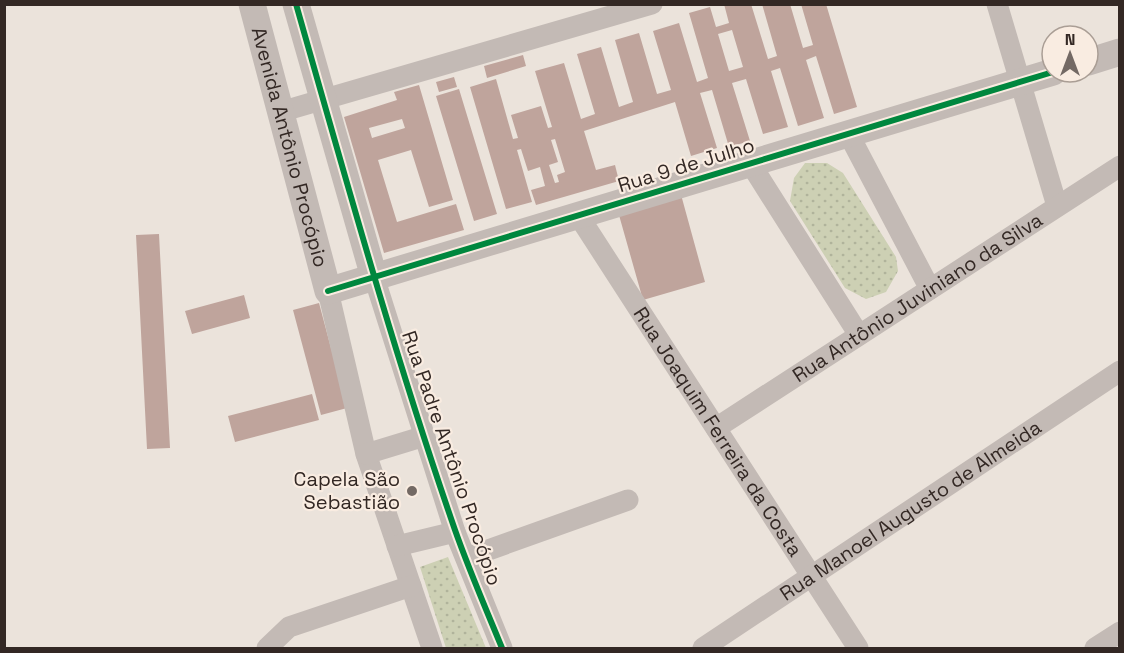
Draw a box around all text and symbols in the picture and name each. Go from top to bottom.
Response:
street label: Avenida Antônio Procópio [246,24,334,270]
north arrow [1040,24,1100,84]
text: N [1065,29,1075,50]
street label: Rua 9 de Julho [614,132,758,198]
street label: Rua Antônio Juviniano da Silva [787,207,1047,388]
street label: Rua Joaquim Ferreira da Costa [628,302,808,561]
street label: Rua Padre Antônio Procópio [396,327,508,589]
street label: Rua Manoel Augusto de Almeida [775,414,1046,606]
place label: Capela São Sebastião [294,466,400,515]
marker: Capela São Sebastião [405,484,419,498]

